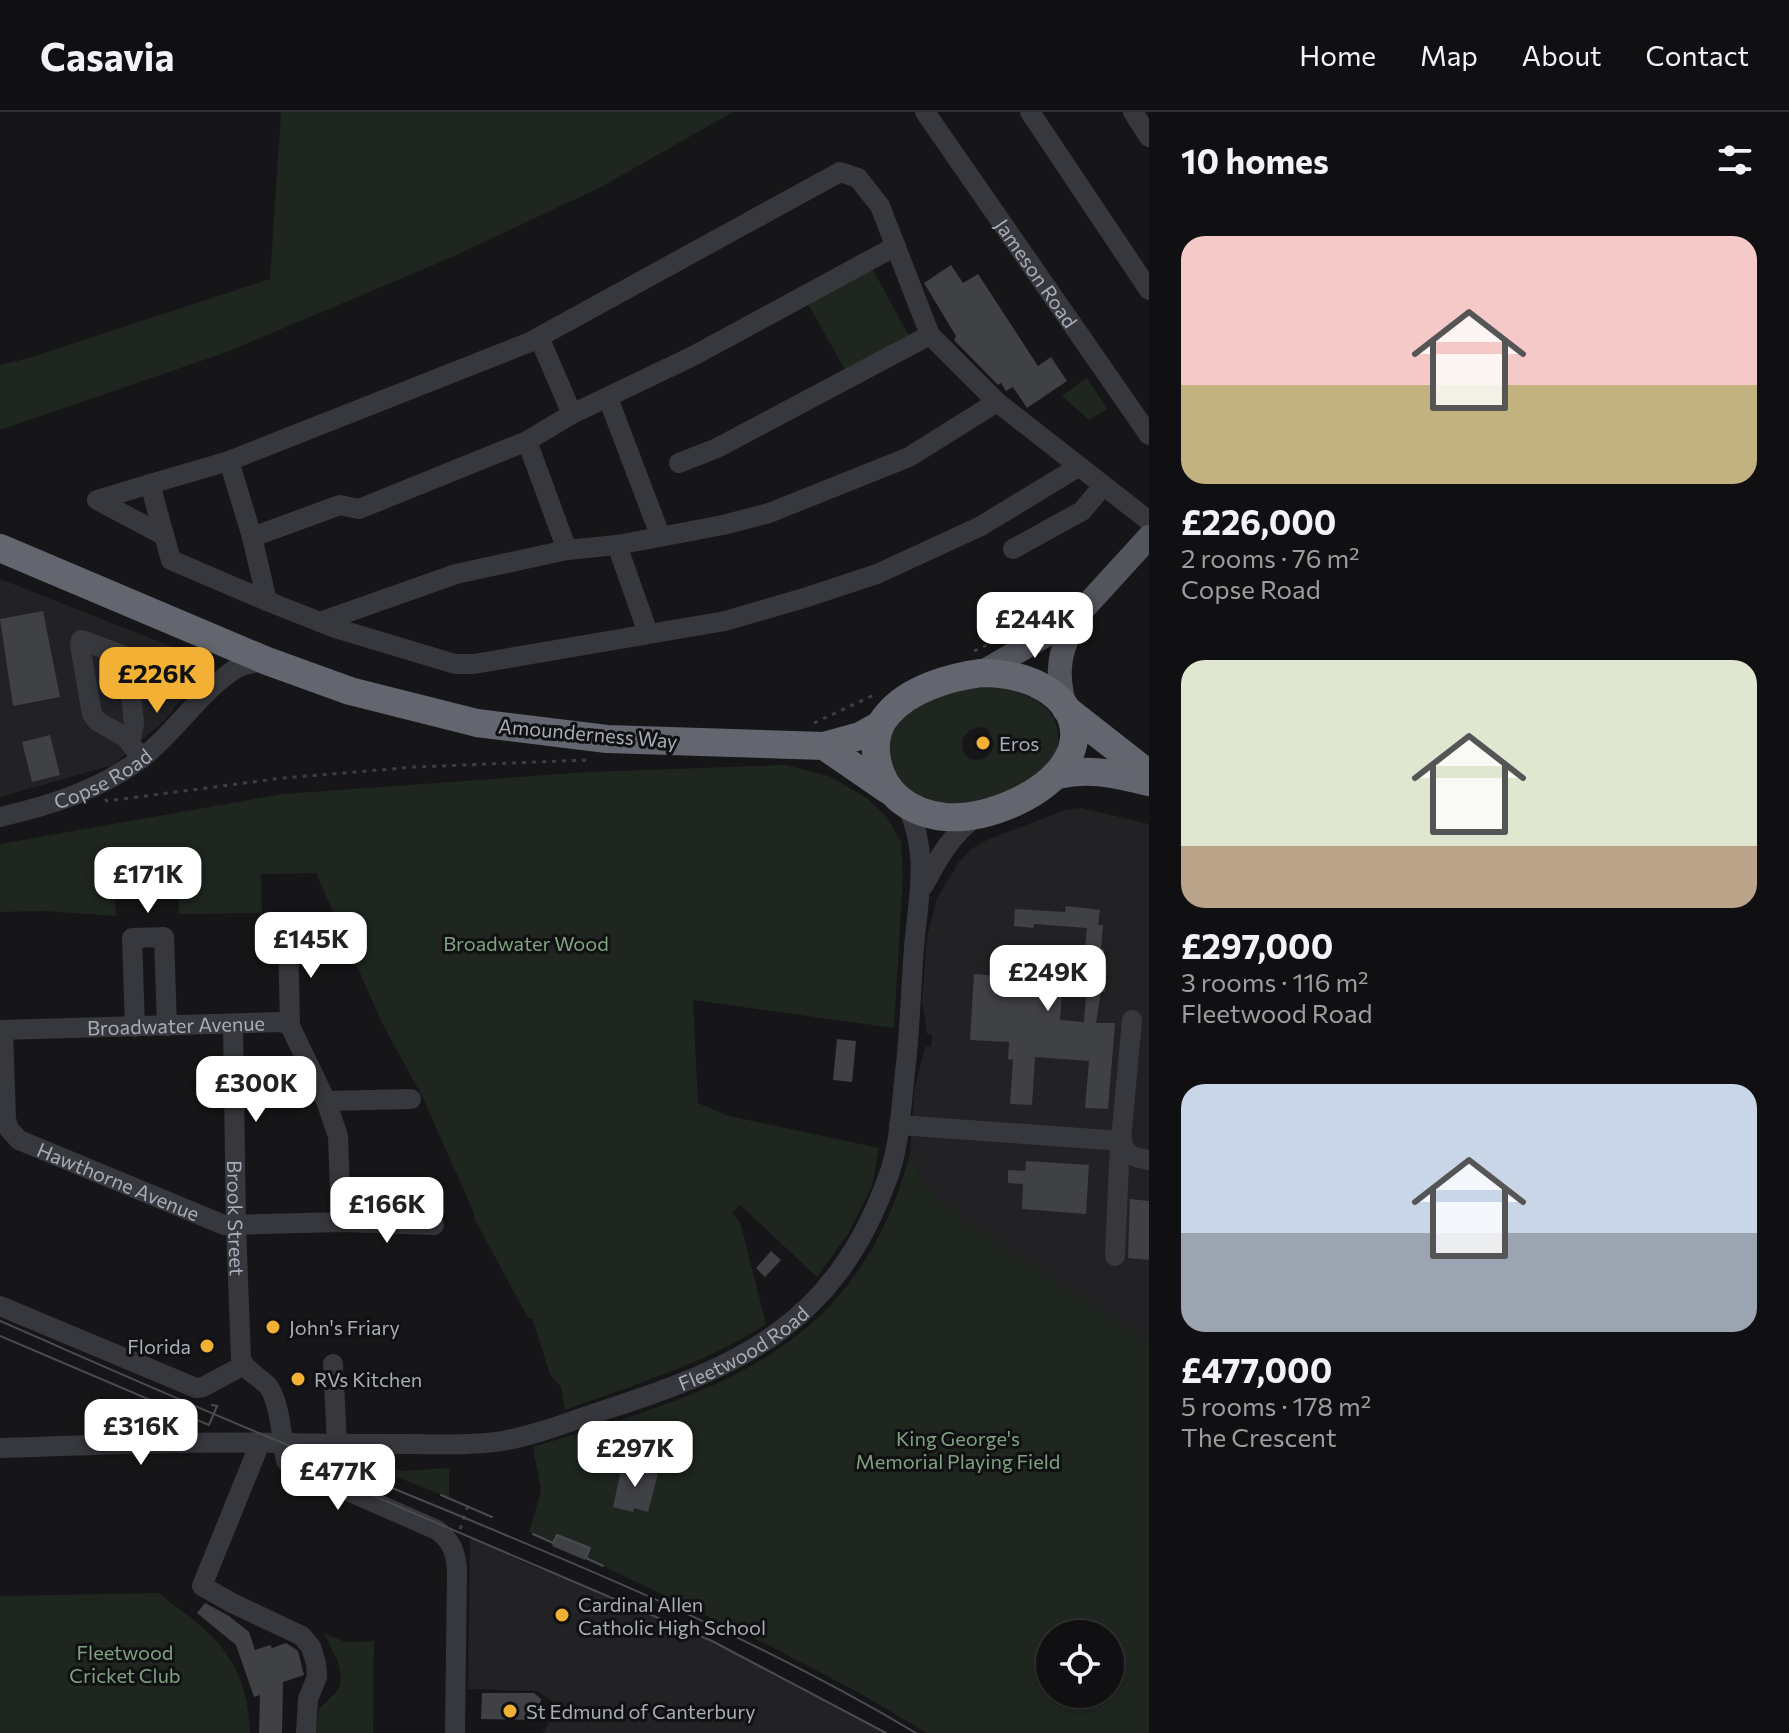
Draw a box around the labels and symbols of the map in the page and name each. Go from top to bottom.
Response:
street label: Jameson Road [991,214,1083,332]
pin: £244K [979,592,1091,660]
pin: £226K [101,647,213,715]
street label: Amounderness Way [497,713,679,753]
place label: Eros [999,731,1039,755]
marker: Eros [974,734,992,752]
street label: Copse Road [50,743,156,814]
pin: £171K [92,847,204,915]
pin: £145K [255,912,367,980]
park label: Broadwater Wood [443,931,609,955]
pin: £249K [992,945,1104,1013]
street label: Broadwater Avenue [87,1010,265,1040]
pin: £300K [200,1056,312,1124]
street label: Hawthorne Avenue [34,1137,203,1226]
street label: Brook Street [223,1160,250,1276]
pin: £166K [331,1177,443,1245]
street label: Fleetwood Road [675,1301,813,1395]
place label: John's Friary [289,1315,400,1339]
marker: John's Friary [264,1318,282,1336]
place label: Florida [127,1334,191,1358]
marker: Florida [198,1337,216,1355]
place label: RVs Kitchen [314,1367,422,1391]
marker: RVs Kitchen [289,1370,307,1388]
pin: £316K [85,1399,197,1467]
pin: £297K [579,1421,691,1489]
park label: King George's Memorial Playing Field [856,1426,1060,1473]
pin: £477K [282,1444,394,1512]
place label: Cardinal Allen Catholic High School [578,1592,766,1639]
marker: Cardinal Allen Catholic High School [553,1606,571,1624]
park label: Fleetwood Cricket Club [69,1640,181,1687]
place label: St Edmund of Canterbury [526,1699,756,1723]
marker: St Edmund of Canterbury [501,1702,519,1720]

